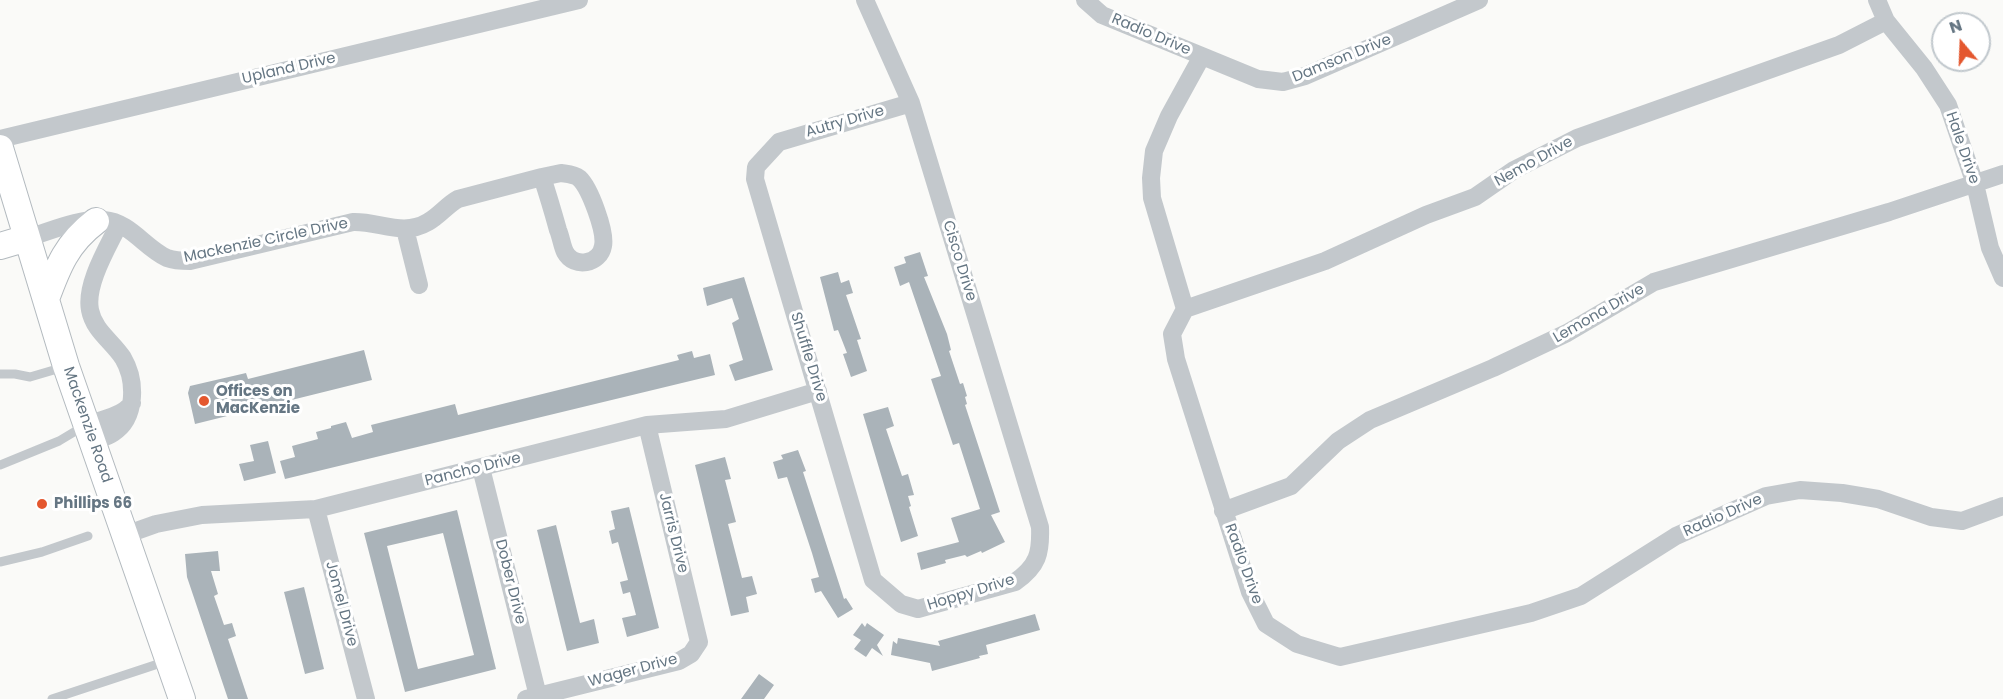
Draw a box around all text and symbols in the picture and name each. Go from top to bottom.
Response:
street label: Radio Drive [1109,10,1193,60]
north arrow [1931,12,1991,72]
text: N [1946,14,1965,39]
street label: Damson Drive [1290,31,1394,87]
street label: Upland Drive [240,49,338,89]
street label: Autry Drive [804,102,886,142]
street label: Hale Drive [1941,110,1983,186]
street label: Nemo Drive [1492,133,1576,191]
street label: Mackenzie Circle Drive [182,215,350,267]
street label: Cisco Drive [938,218,980,304]
street label: Lemona Drive [1550,281,1648,347]
street label: Shuffle Drive [786,310,830,404]
street label: Mackenzie Road [59,365,115,485]
place label: Offices on MacKenzie [216,383,300,418]
marker: Offices on MacKenzie [197,394,211,408]
street label: Pancho Drive [423,449,523,491]
street label: Jarris Drive [654,491,692,575]
street label: Radio Drive [1681,491,1765,541]
place label: Phillips 66 [54,495,132,513]
marker: Phillips 66 [35,497,49,511]
street label: Radio Drive [1220,521,1266,607]
street label: Dober Drive [491,538,529,626]
street label: Jomel Drive [321,559,361,649]
street label: Hoppy Drive [925,571,1017,615]
street label: Wager Drive [587,650,679,692]

